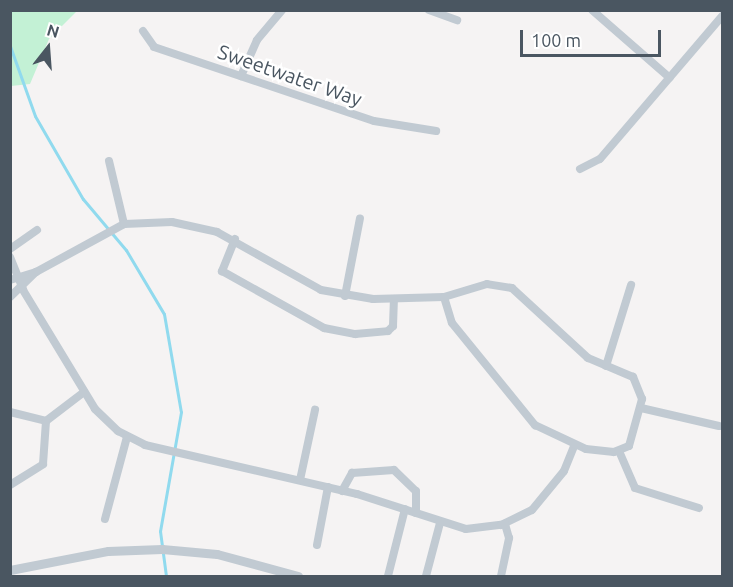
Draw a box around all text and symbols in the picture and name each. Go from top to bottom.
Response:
north arrow [18,18,78,78]
scale bar [523,18,664,56]
text: N [45,20,62,41]
text: 100 m [531,30,581,50]
street label: Sweetwater Way [215,39,365,111]

